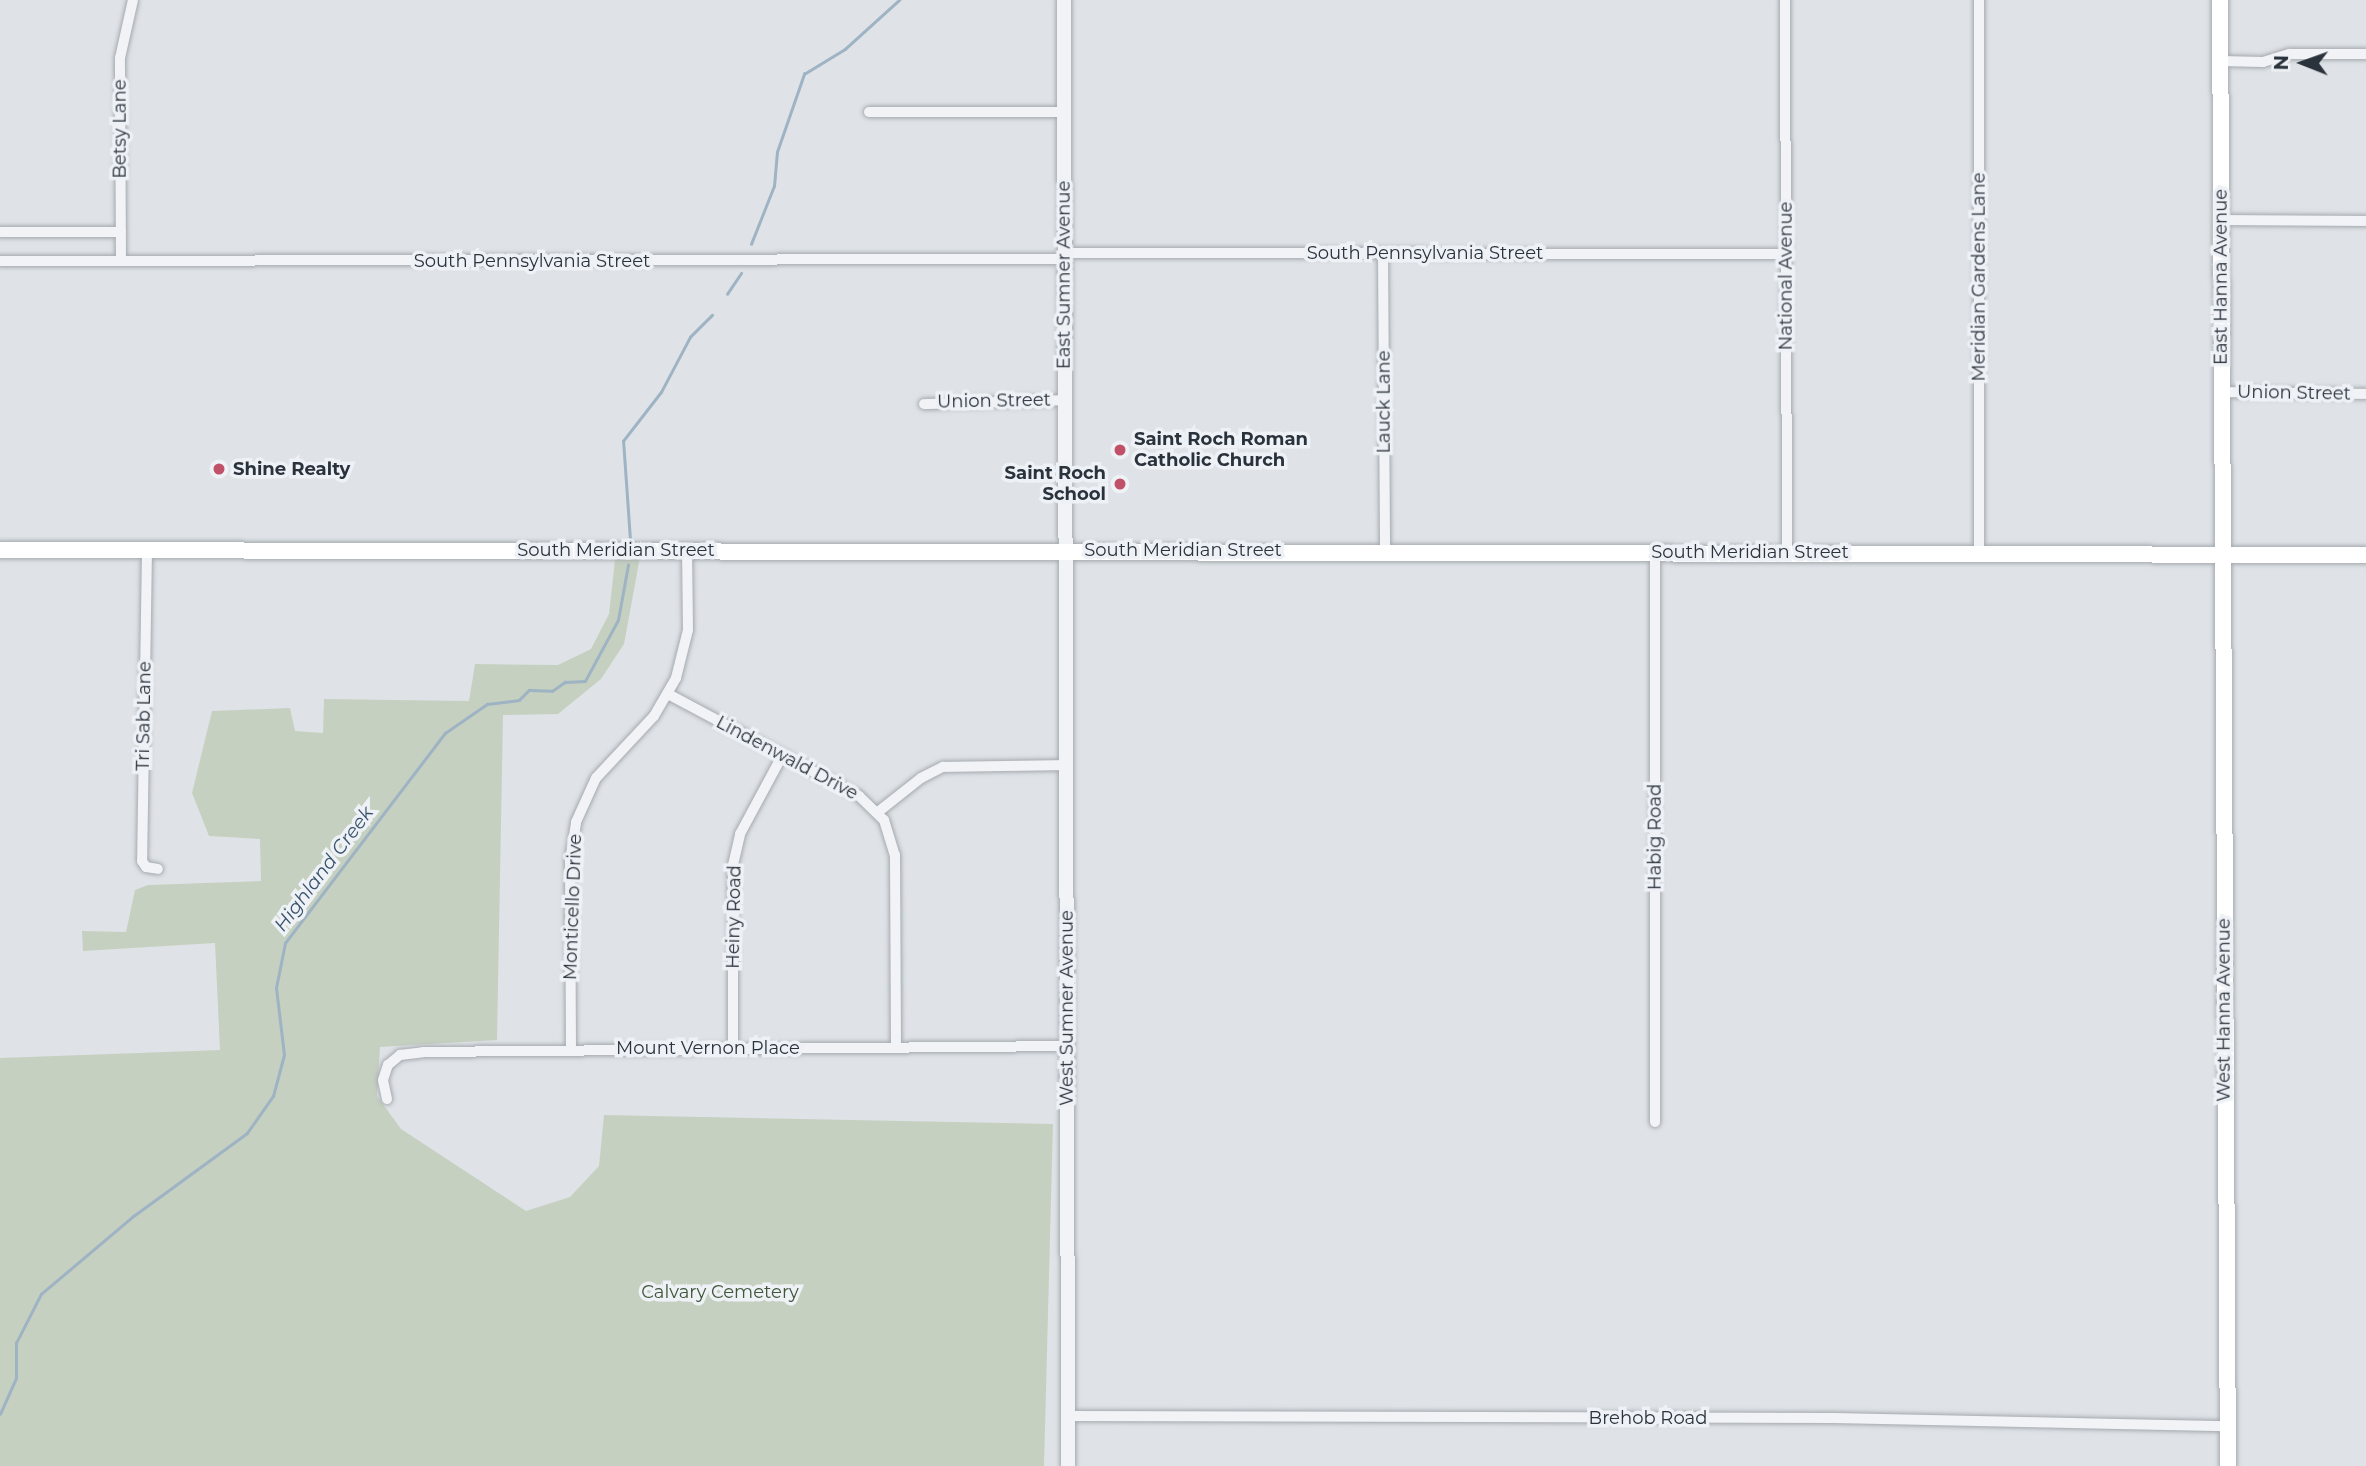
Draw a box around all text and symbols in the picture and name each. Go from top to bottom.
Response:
north arrow [2268,28,2338,98]
text: N [2270,55,2293,71]
street label: Betsy Lane [109,79,131,179]
street label: Meridian Gardens Lane [1968,172,1990,382]
street label: East Sumner Avenue [1053,181,1075,369]
street label: East Hanna Avenue [2210,189,2232,365]
street label: National Avenue [1775,202,1797,350]
street label: South Pennsylvania Street [1307,242,1543,264]
street label: South Pennsylvania Street [414,250,650,272]
street label: Lauck Lane [1373,350,1395,454]
street label: Union Street [2237,381,2351,405]
street label: Union Street [937,389,1051,413]
place label: Saint Roch Roman Catholic Church [1134,429,1308,472]
marker: Saint Roch Roman Catholic Church [1112,442,1128,458]
place label: Shine Realty [233,458,350,480]
marker: Shine Realty [211,461,227,477]
place label: Saint Roch School [1005,463,1106,505]
marker: Saint Roch School [1112,476,1128,492]
street label: South Meridian Street [517,539,715,561]
street label: South Meridian Street [1084,539,1282,561]
street label: South Meridian Street [1651,541,1849,563]
street label: Tri Sab Lane [132,661,156,771]
street label: Lindenwald Drive [712,711,862,805]
street label: Habig Road [1644,784,1666,890]
water label: Highland Creek [270,802,378,936]
street label: Monticello Drive [560,833,586,981]
street label: Heiny Road [722,865,746,969]
street label: West Sumner Avenue [1056,910,1078,1106]
street label: West Hanna Avenue [2213,918,2235,1102]
street label: Mount Vernon Place [616,1037,800,1059]
park label: Calvary Cemetery [641,1281,799,1303]
street label: Brehob Road [1589,1407,1707,1429]

